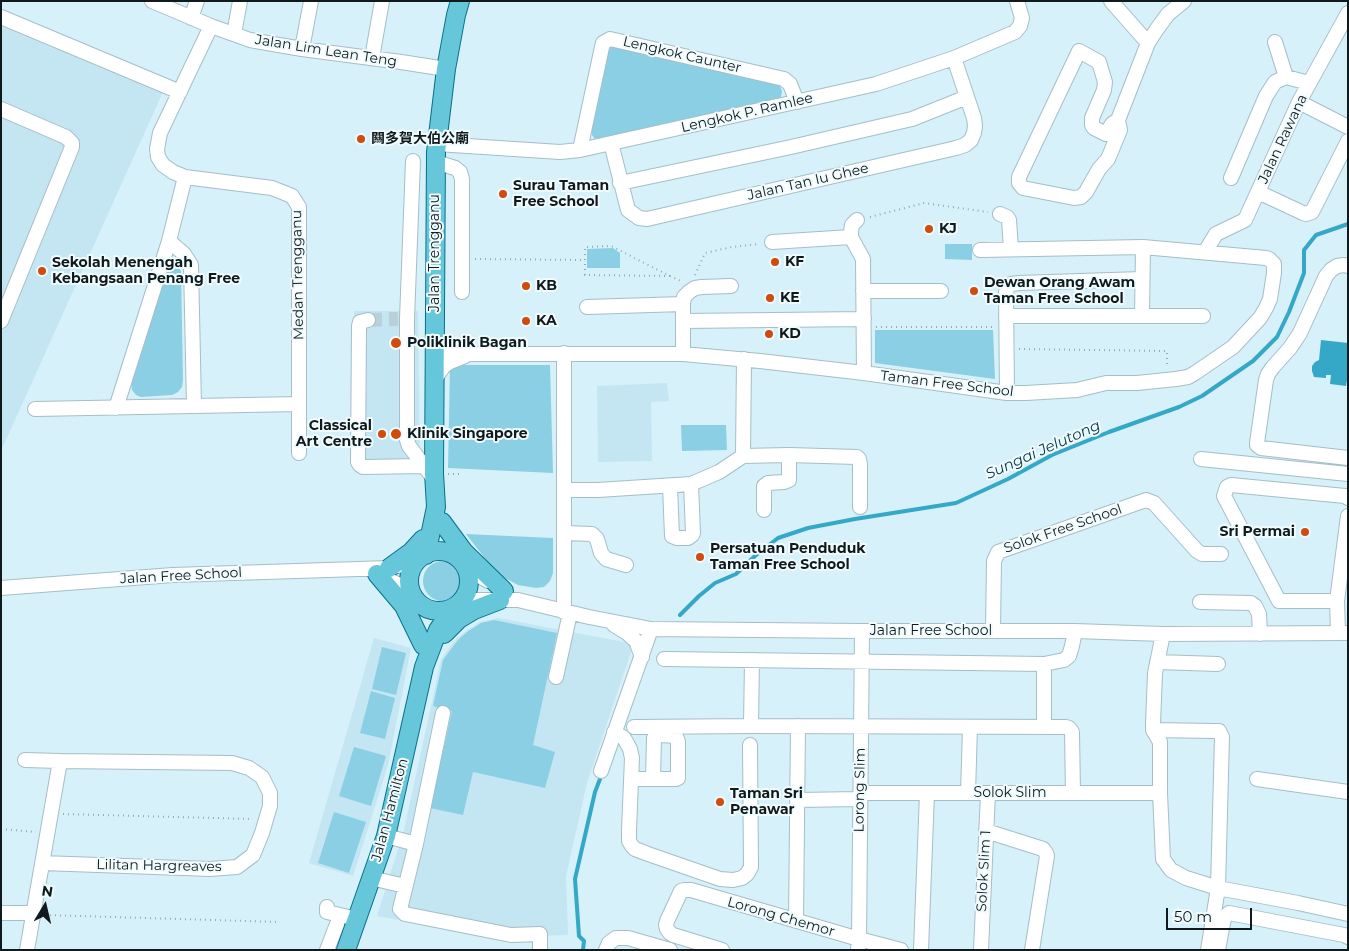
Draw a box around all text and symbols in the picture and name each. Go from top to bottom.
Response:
street label: Jalan Lim Lean Teng [254,31,398,71]
street label: Lengkok Caunter [621,33,743,77]
street label: Lengkok P. Ramlee [680,90,814,136]
street label: Jalan Rawana [1255,92,1311,186]
place label: 闗多賀大伯公廟 [371,131,469,147]
marker: 闗多賀大伯公廟 [355,133,367,145]
street label: Jalan Tan Iu Ghee [746,160,870,204]
place label: Surau Taman Free School [513,178,609,210]
marker: Surau Taman Free School [497,188,509,200]
street label: Jalan Trengganu [427,194,443,312]
street label: Medan Trengganu [288,210,308,340]
place label: KJ [939,221,957,237]
marker: KJ [923,223,935,235]
place label: KF [785,254,804,270]
place label: Sekolah Menengah Kebangsaan Penang Free [52,255,240,288]
marker: KF [769,256,781,268]
marker: Sekolah Menengah Kebangsaan Penang Free [36,265,48,277]
place label: Dewan Orang Awam Taman Free School [984,275,1135,308]
place label: KB [536,278,557,294]
marker: KB [520,280,532,292]
marker: Dewan Orang Awam Taman Free School [968,285,980,297]
place label: KE [780,290,800,306]
marker: KE [764,292,776,304]
place label: KA [536,313,557,329]
marker: KA [520,315,532,327]
place label: KD [779,326,801,342]
marker: KD [763,328,775,340]
place label: Poliklinik Bagan [407,335,527,351]
marker: Poliklinik Bagan [389,336,403,350]
street label: Taman Free School [879,367,1015,401]
water label: Sungai Jelutong [983,417,1103,483]
place label: Classical Art Centre [296,418,372,451]
place label: Klinik Singapore [407,426,528,442]
marker: Klinik Singapore [389,427,403,441]
marker: Classical Art Centre [376,428,388,440]
street label: Solok Free School [1002,501,1124,557]
place label: Sri Permai [1219,524,1295,540]
marker: Sri Permai [1299,526,1311,538]
place label: Persatuan Penduduk Taman Free School [710,541,865,574]
marker: Persatuan Penduduk Taman Free School [694,551,706,563]
street label: Jalan Free School [119,564,243,588]
street label: Jalan Free School [870,623,992,639]
street label: Lorong Slim [851,747,869,833]
street label: Jalan Hamilton [368,757,412,863]
street label: Solok Slim [974,785,1046,801]
place label: Taman Sri Penawar [730,786,803,819]
marker: Taman Sri Penawar [714,796,726,808]
street label: Solok Slim 1 [973,830,995,912]
street label: Lilitan Hargreaves [96,857,222,875]
north arrow [20,881,70,931]
text: N [40,881,54,901]
street label: Lorong Chemor [725,894,837,940]
scale bar [1169,898,1255,930]
text: 50 m [1174,907,1212,926]

